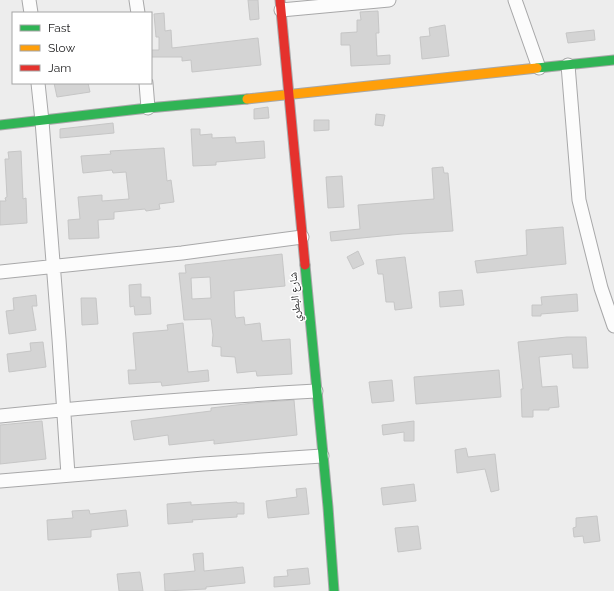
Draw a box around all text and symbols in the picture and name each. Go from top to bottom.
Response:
legend [12,12,152,84]
text: Fast [48,21,71,35]
text: Slow [48,41,75,55]
text: Jam [48,61,71,75]
street label: شارع البطري [286,271,305,322]

